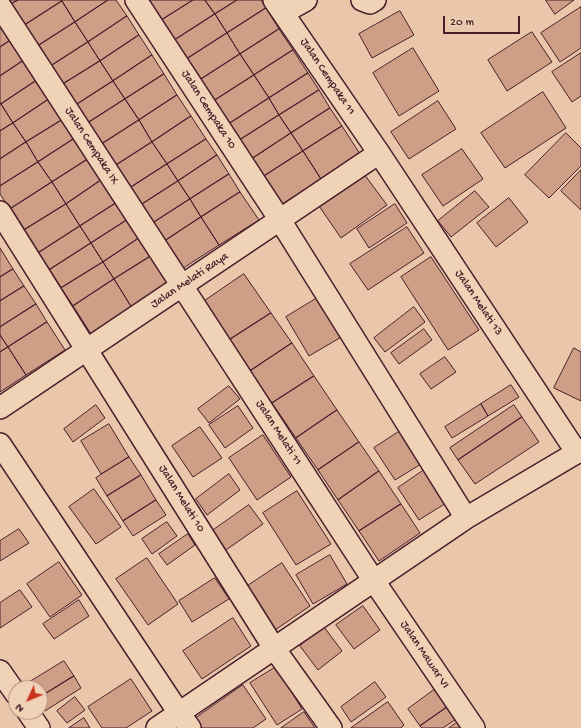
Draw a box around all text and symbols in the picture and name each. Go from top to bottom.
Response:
scale bar [445,8,522,34]
text: 20 m [450,16,474,30]
street label: Jalan Cempaka 11 [296,36,358,118]
street label: Jalan Cempaka 10 [177,68,239,152]
street label: Jalan Cempaka IX [61,105,121,187]
street label: Jalan Melati Raya [148,250,232,312]
street label: Jalan Melati 13 [451,267,505,339]
street label: Jalan Melati 11 [252,398,304,468]
street label: Jalan Melati 10 [155,463,207,535]
street label: Jalan Mawar VI [396,618,452,692]
north arrow [8,680,48,720]
text: N [13,701,27,714]

